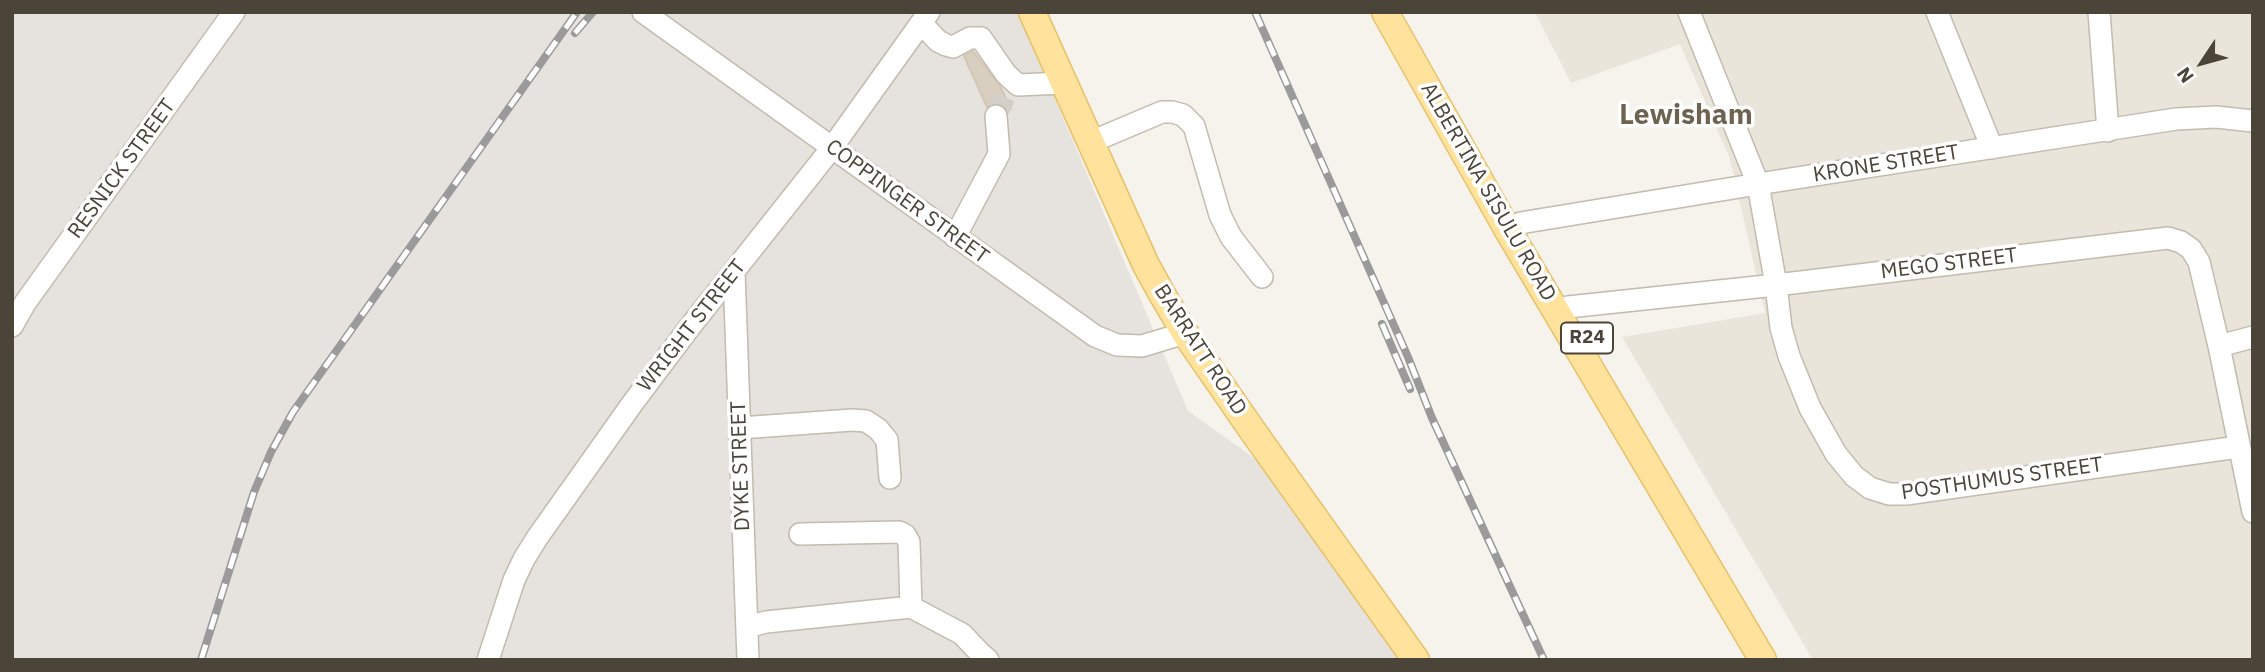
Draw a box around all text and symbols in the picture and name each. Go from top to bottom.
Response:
north arrow [2167,28,2237,98]
text: N [2171,63,2199,88]
street label: ALBERTINA SISULU ROAD [1415,78,1561,306]
street label: RESNICK STREET [63,94,181,244]
district label: Lewisham [1619,99,1753,133]
street label: COPPINGER STREET [821,134,993,270]
street label: KRONE STREET [1811,140,1961,188]
street label: MEGO STREET [1879,243,2019,285]
street label: WRIGHT STREET [633,255,751,397]
street label: BARRATT ROAD [1148,280,1252,420]
road number: R24 [1561,322,1613,354]
street label: DYKE STREET [726,400,756,532]
street label: POSTHUMUS STREET [1900,452,2104,506]

